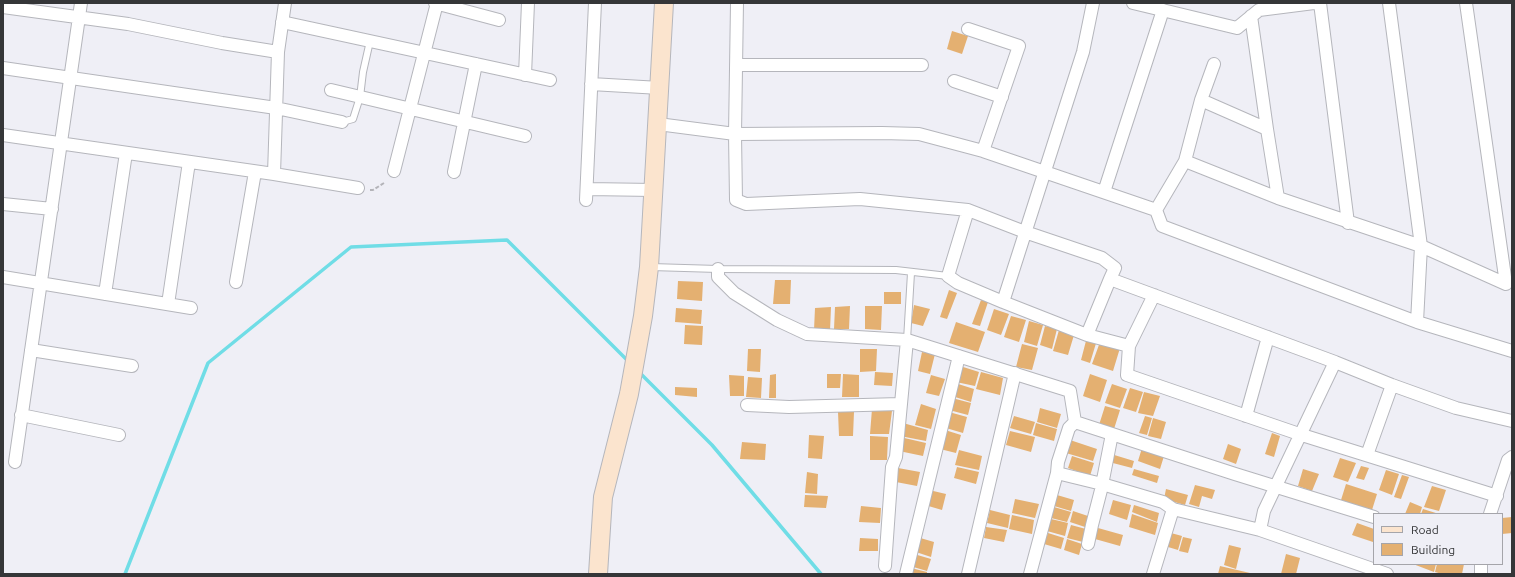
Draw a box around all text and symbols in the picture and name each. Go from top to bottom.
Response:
legend [1373,513,1503,565]
text: Road [1411,523,1439,536]
text: Building [1411,543,1455,556]

